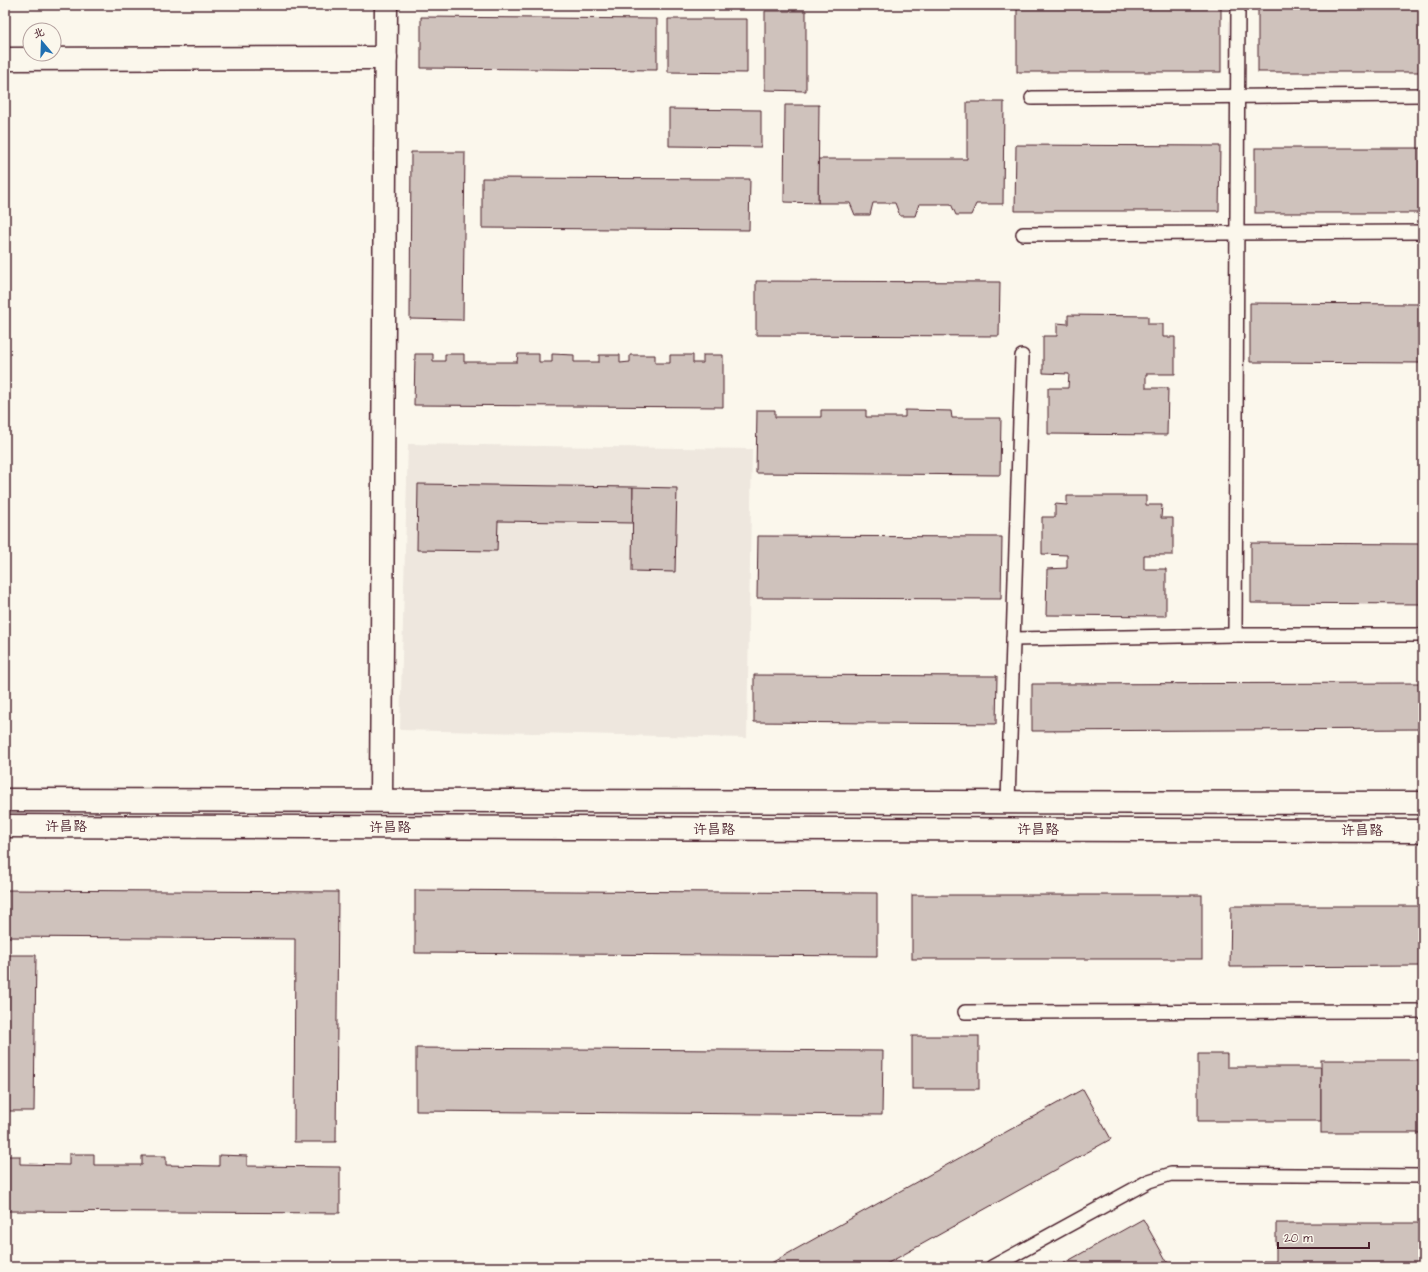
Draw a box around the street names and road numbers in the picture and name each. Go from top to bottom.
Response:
street label: 许昌路 [45,817,87,837]
street label: 许昌路 [369,818,411,838]
street label: 许昌路 [693,820,735,840]
street label: 许昌路 [1017,820,1059,840]
street label: 许昌路 [1341,821,1383,841]

